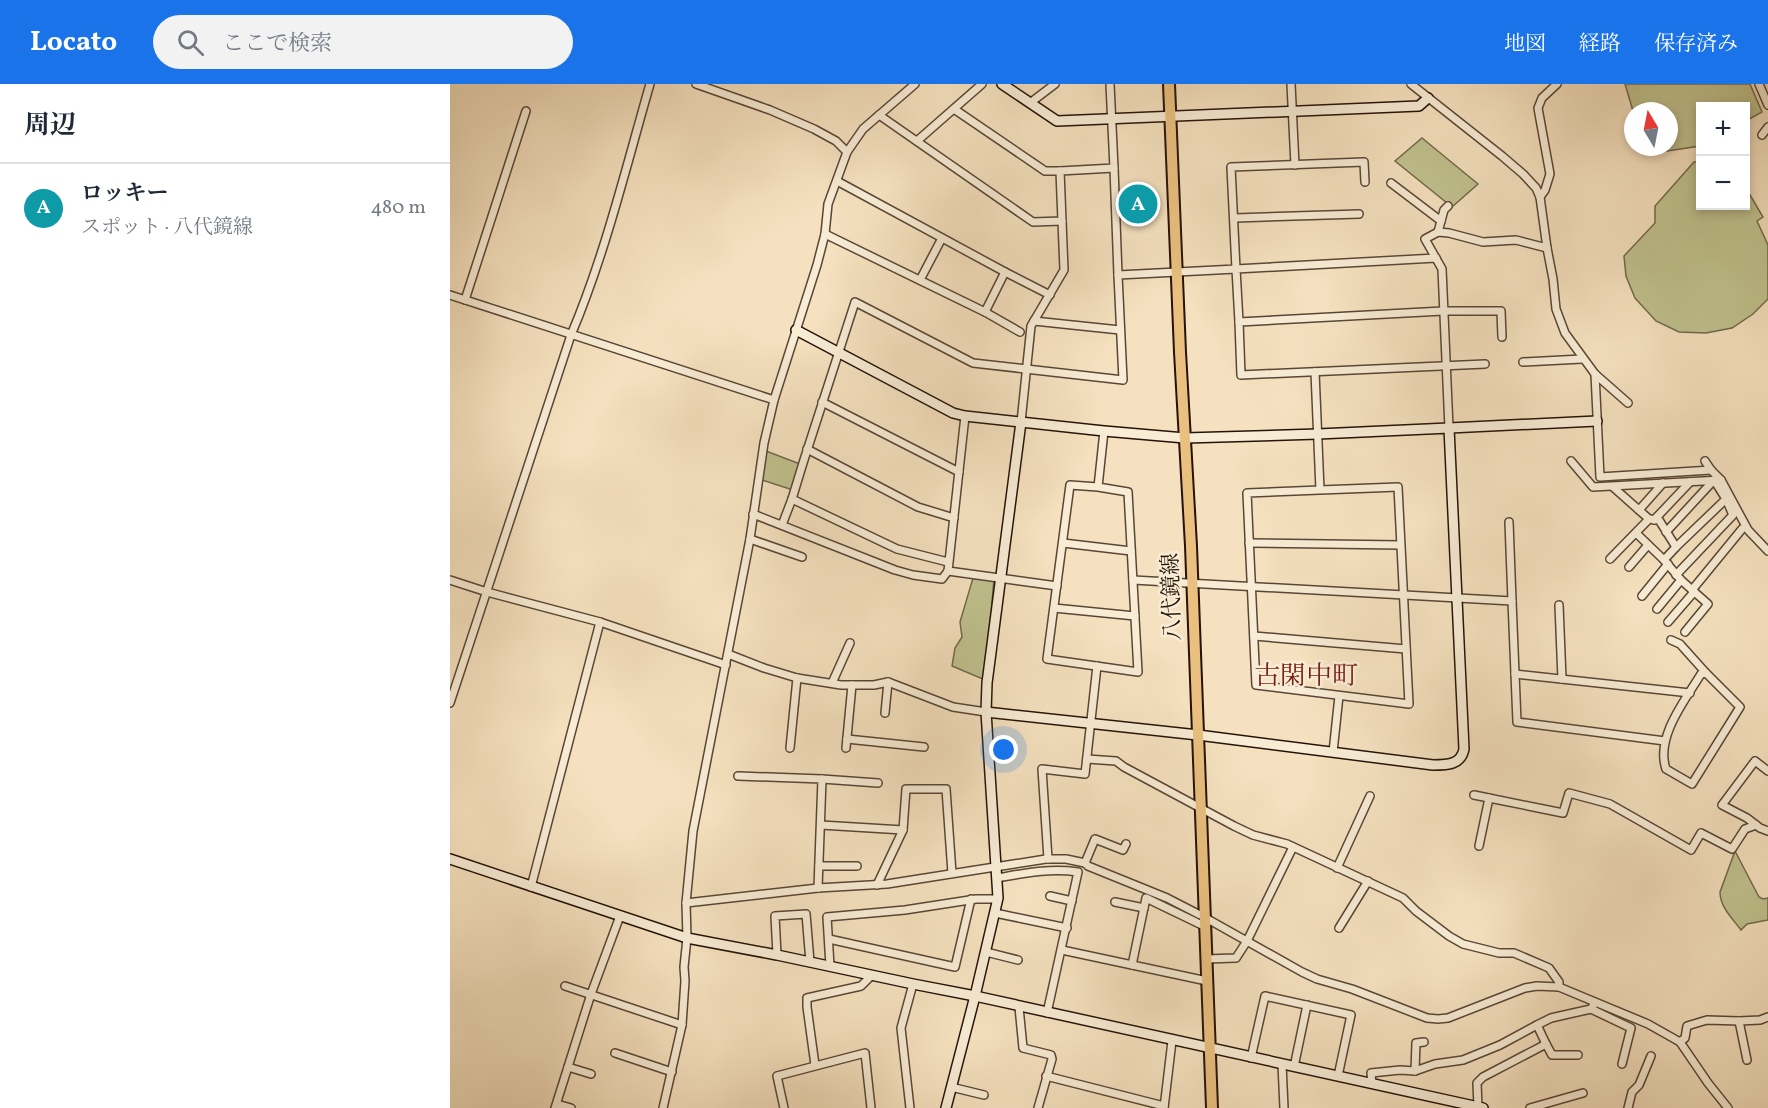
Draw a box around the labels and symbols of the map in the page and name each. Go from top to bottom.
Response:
north arrow [1624,102,1678,156]
pin: A [1118,182,1158,226]
street label: 八代鏡線 [1156,552,1190,642]
district label: 古閑中町 [1254,659,1358,695]
your location [989,735,1018,764]

